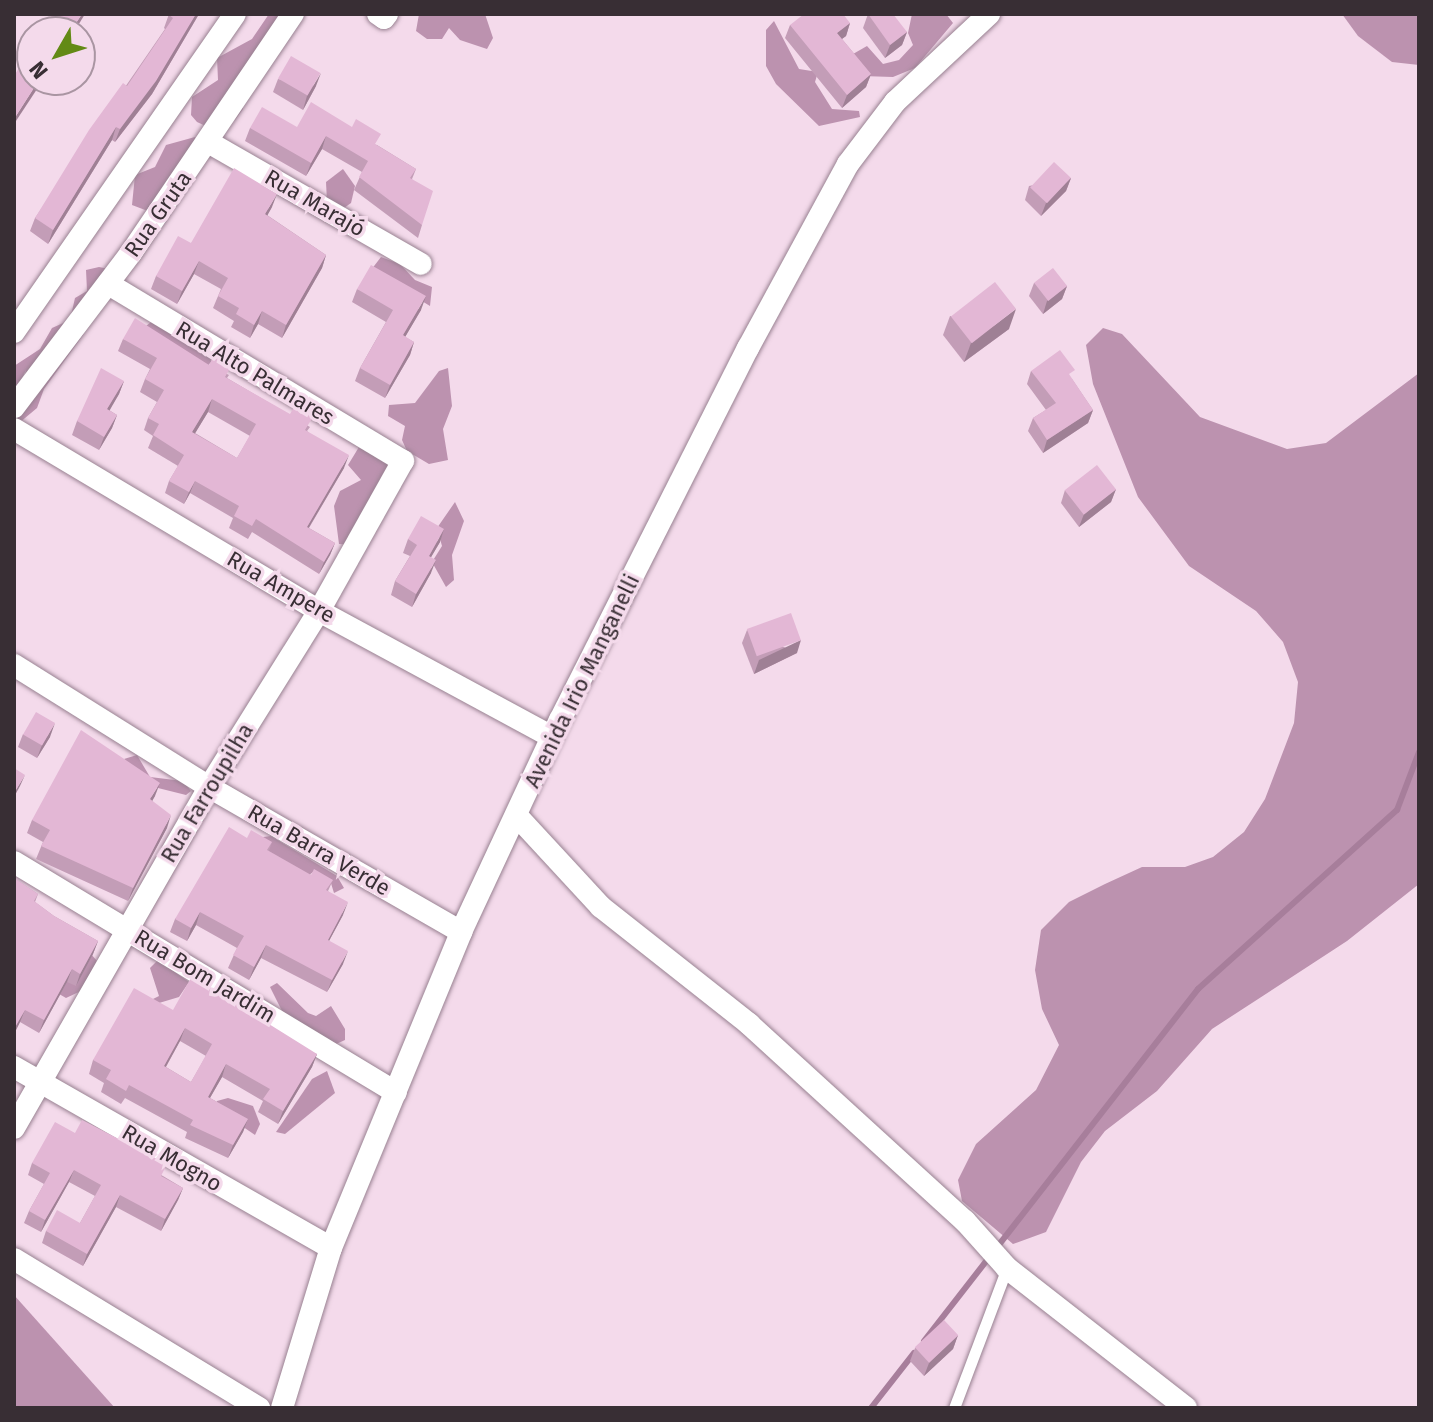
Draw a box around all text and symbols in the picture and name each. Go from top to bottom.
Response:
north arrow [16,16,96,96]
text: N [23,56,54,84]
street label: Rua Marajó [260,164,370,242]
street label: Rua Gruta [119,166,197,262]
street label: Rua Alto Palmares [171,315,339,431]
street label: Rua Ampere [222,546,340,628]
street label: Avenida Irio Manganelli [519,570,645,792]
street label: Rua Farroupilha [155,719,259,867]
street label: Rua Barra Verde [243,799,395,901]
street label: Rua Bom Jardim [130,924,280,1028]
street label: Rua Mogno [117,1119,227,1197]

